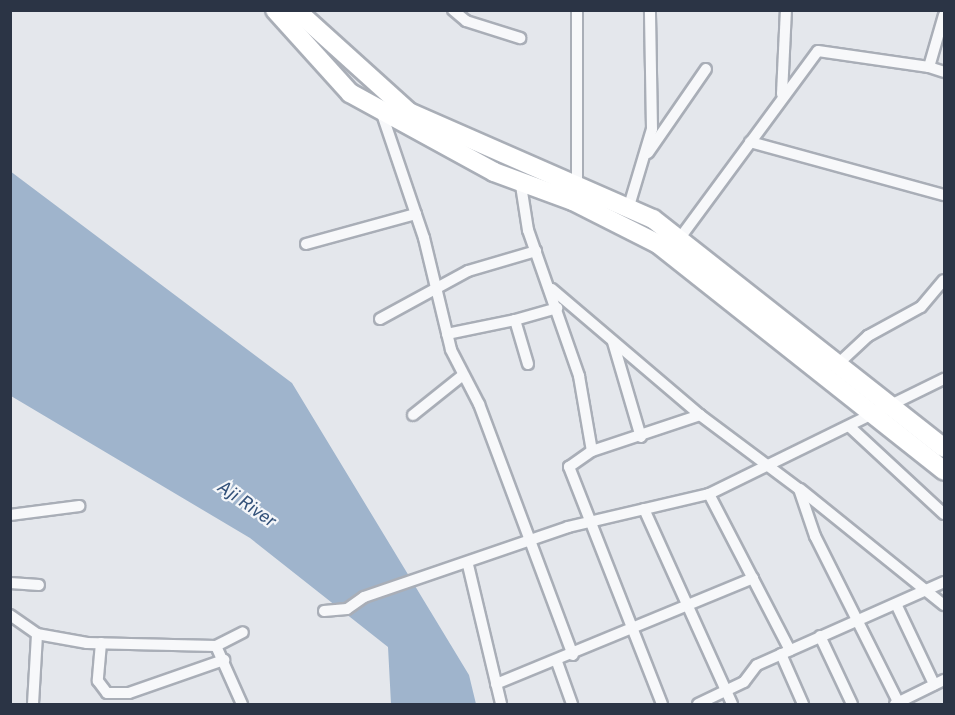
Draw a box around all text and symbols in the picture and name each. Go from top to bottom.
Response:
water label: Aji River [213,476,281,532]

